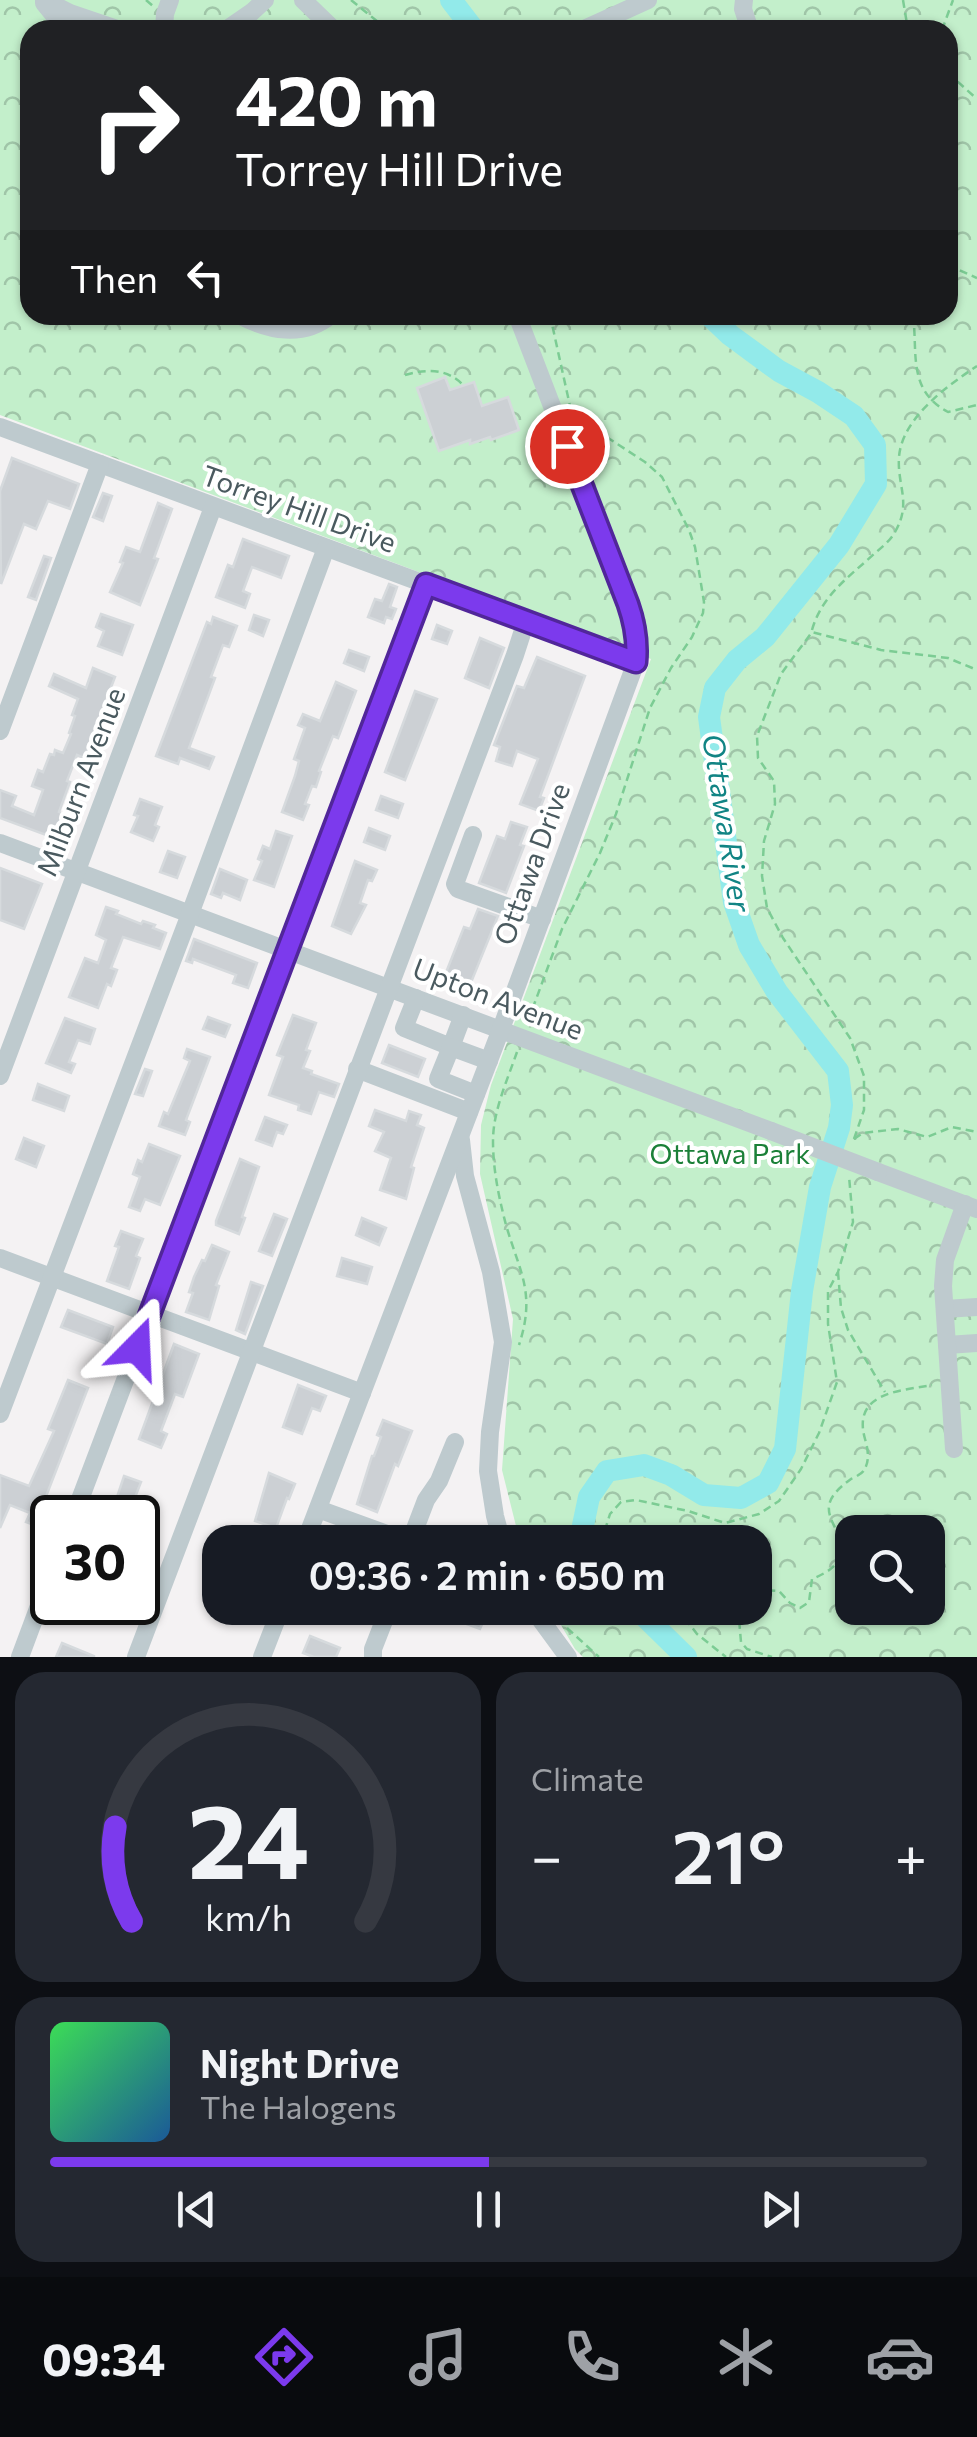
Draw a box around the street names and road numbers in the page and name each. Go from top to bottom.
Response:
street label: Torrey Hill Drive [198,457,401,559]
street label: Milburn Avenue [28,683,132,881]
street label: Ottawa Drive [486,778,576,949]
street label: Upton Avenue [408,950,588,1046]

